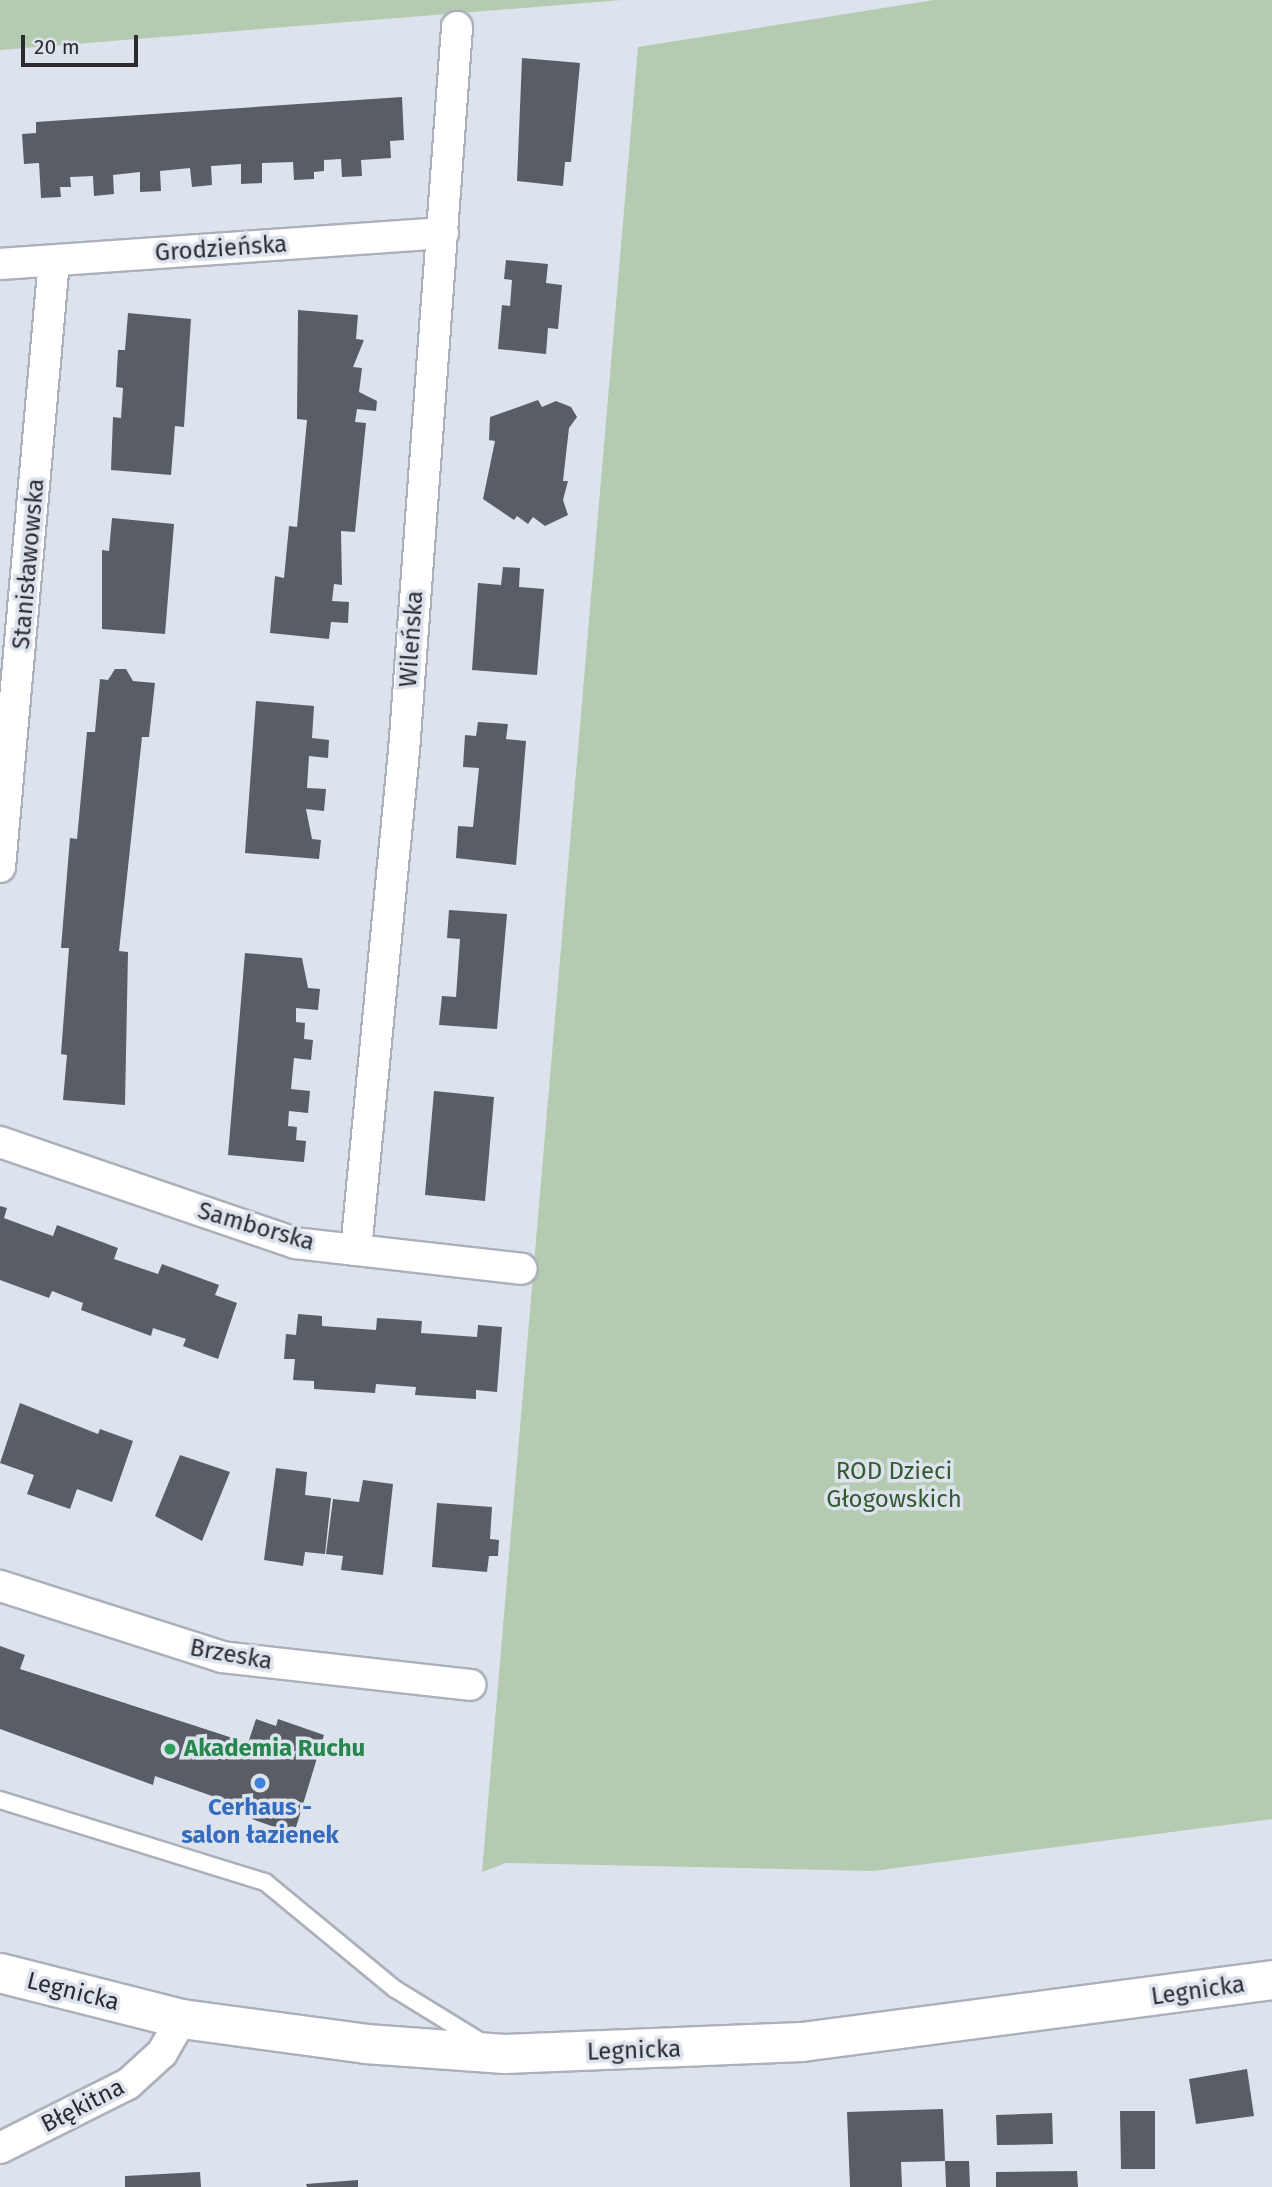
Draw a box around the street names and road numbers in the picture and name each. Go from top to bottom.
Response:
street label: Grodzieńska [154,230,288,268]
street label: Stanisławowska [7,477,51,651]
street label: Wileńska [394,590,430,688]
street label: Samborska [194,1197,318,1257]
street label: Brzeska [188,1634,274,1676]
street label: Legnicka [24,1967,122,2017]
street label: Legnicka [1149,1970,1247,2012]
street label: Legnicka [586,2035,682,2067]
street label: Błękitna [36,2073,130,2139]

